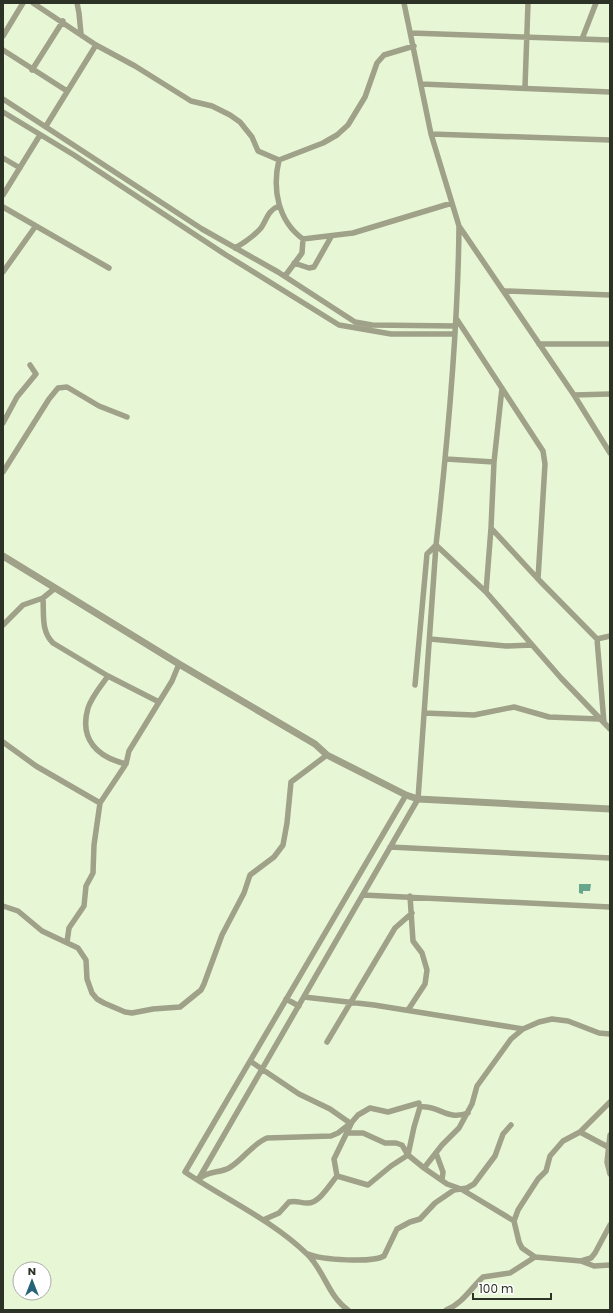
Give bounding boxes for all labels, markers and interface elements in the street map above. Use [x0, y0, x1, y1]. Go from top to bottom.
north arrow [12, 1261, 52, 1301]
text: N [28, 1263, 36, 1279]
scale bar [473, 1275, 551, 1301]
text: 100 m [479, 1280, 513, 1297]

